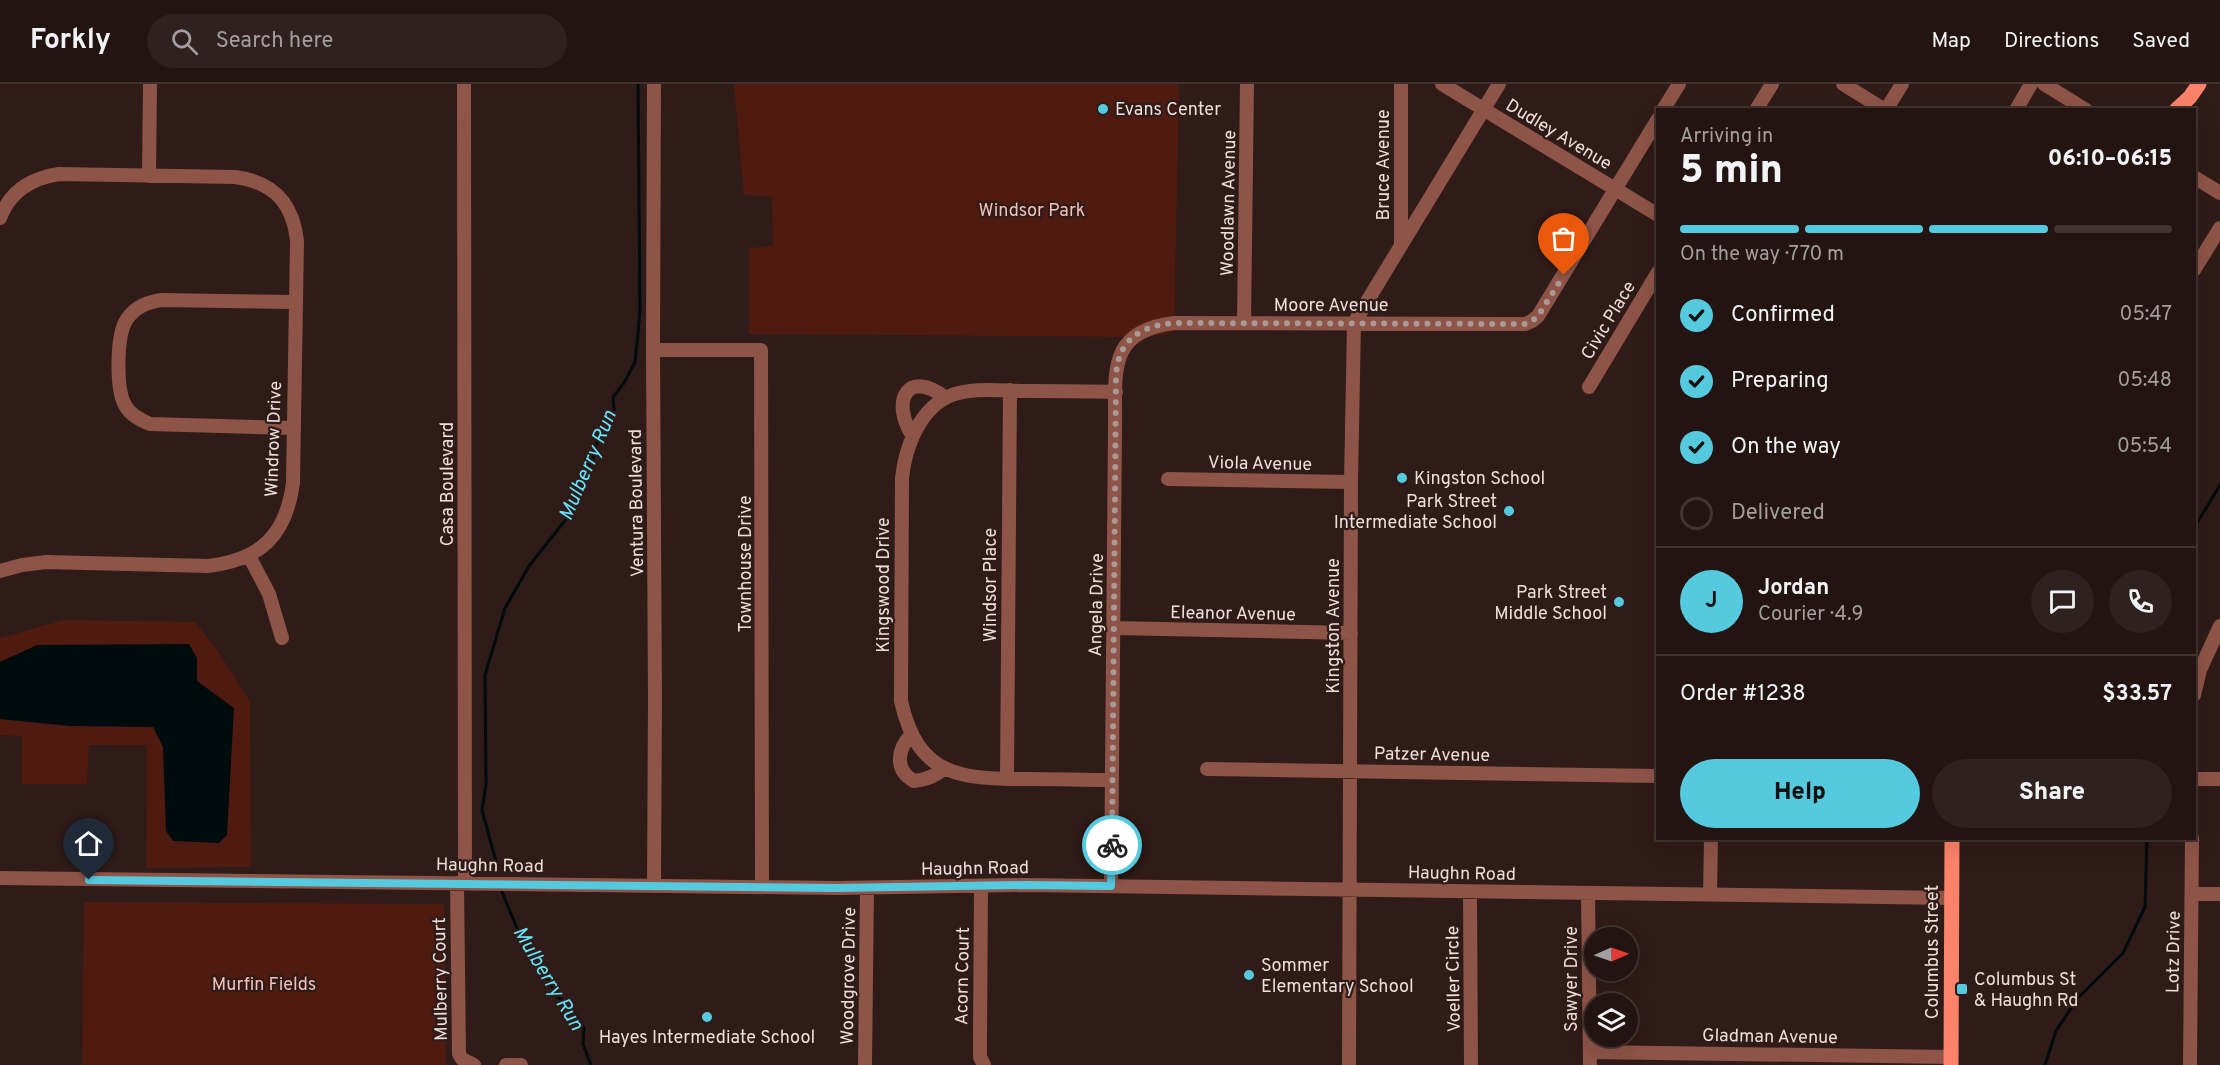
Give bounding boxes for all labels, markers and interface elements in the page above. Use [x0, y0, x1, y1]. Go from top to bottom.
search box [147, 14, 567, 68]
text: Forkly [30, 23, 111, 59]
icon: search [168, 25, 201, 58]
text: Search here [216, 28, 333, 55]
text: Map [1931, 28, 1971, 55]
text: Directions [2004, 28, 2099, 55]
text: Saved [2132, 28, 2190, 55]
street label: Dudley Avenue [1501, 95, 1615, 176]
place label: Evans Center [1115, 99, 1221, 122]
marker: Evans Center [1096, 102, 1110, 116]
street label: Bruce Avenue [1373, 109, 1396, 221]
text: Arriving in [1680, 124, 1773, 150]
street label: Woodlawn Avenue [1217, 130, 1242, 276]
text: 06:10–06:15 [2048, 146, 2172, 173]
text: 5 min [1680, 148, 1783, 197]
park label: Windsor Park [979, 200, 1085, 223]
pin [1538, 213, 1589, 275]
icon: bag [1547, 222, 1580, 255]
text: On the way · 770 m [1680, 242, 1844, 268]
street label: Civic Place [1577, 277, 1642, 364]
street label: Moore Avenue [1274, 295, 1388, 318]
icon: check [1680, 299, 1713, 332]
text: Confirmed [1731, 302, 1835, 329]
text: 05:47 [2120, 302, 2172, 328]
icon: check [1680, 365, 1713, 398]
text: Preparing [1731, 368, 1829, 395]
text: 05:48 [2118, 368, 2172, 394]
street label: Windrow Drive [261, 380, 288, 498]
water label: Mulberry Run [554, 407, 624, 525]
street label: Casa Boulevard [437, 422, 460, 546]
street label: Ventura Boulevard [625, 429, 650, 577]
icon: check [1680, 431, 1713, 464]
text: On the way [1731, 434, 1841, 461]
text: 05:54 [2117, 434, 2172, 460]
street label: Viola Avenue [1208, 452, 1312, 477]
place label: Kingston School [1414, 468, 1545, 491]
marker: Kingston School [1395, 471, 1409, 485]
place label: Park Street Intermediate School [1334, 491, 1497, 535]
street label: Townhouse Drive [735, 495, 758, 633]
text: Delivered [1731, 500, 1825, 527]
marker: Park Street Intermediate School [1502, 504, 1516, 518]
street label: Kingswood Drive [873, 517, 896, 653]
street label: Windsor Place [980, 528, 1003, 642]
street label: Angela Drive [1085, 553, 1110, 657]
street label: Kingston Avenue [1323, 558, 1346, 694]
button: chat [2031, 570, 2094, 633]
button: phone [2109, 570, 2172, 633]
text: Jordan [1758, 575, 1829, 602]
place label: Park Street Middle School [1494, 582, 1607, 626]
text: J [1705, 588, 1718, 615]
marker: Park Street Middle School [1612, 595, 1626, 609]
street label: Eleanor Avenue [1170, 602, 1296, 627]
text: Courier · 4.9 [1758, 602, 1863, 628]
text: Order #1238 [1680, 681, 1806, 708]
text: $33.57 [2102, 681, 2172, 708]
street label: Patzer Avenue [1374, 743, 1490, 768]
button: Help [1680, 759, 1920, 828]
button: Share [1932, 759, 2172, 828]
courier [1082, 815, 1142, 875]
pin [63, 818, 114, 880]
icon: home [72, 827, 105, 860]
icon: bike [1096, 829, 1129, 862]
street label: Haughn Road [436, 854, 544, 879]
street label: Haughn Road [921, 857, 1029, 882]
street label: Haughn Road [1408, 862, 1516, 887]
street label: Columbus Street [1922, 885, 1945, 1019]
street label: Woodgrove Drive [837, 907, 862, 1045]
street label: Lotz Drive [2162, 911, 2187, 993]
street label: Mulberry Court [429, 917, 454, 1041]
water label: Mulberry Run [506, 922, 589, 1036]
street label: Voeller Circle [1442, 925, 1467, 1033]
street label: Sawyer Drive [1561, 926, 1584, 1032]
street label: Acorn Court [951, 927, 976, 1025]
north arrow [1584, 927, 1638, 981]
map controls [1584, 927, 1638, 1047]
place label: Sommer Elementary School [1261, 955, 1414, 999]
marker: Sommer Elementary School [1242, 968, 1256, 982]
place label: Columbus St & Haughn Rd [1974, 969, 2079, 1013]
park label: Murfin Fields [212, 974, 316, 997]
marker: Columbus St & Haughn Rd [1955, 982, 1969, 996]
button: layers [1584, 993, 1638, 1047]
marker: Hayes Intermediate School [700, 1010, 714, 1024]
street label: Gladman Avenue [1702, 1025, 1838, 1050]
place label: Hayes Intermediate School [599, 1027, 815, 1050]

